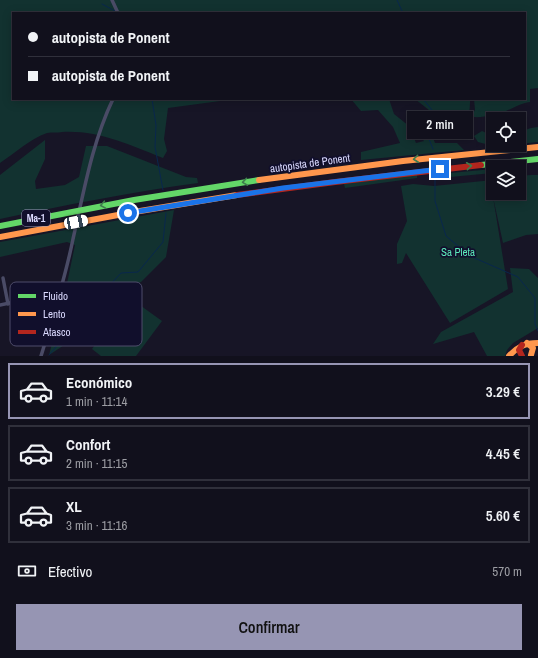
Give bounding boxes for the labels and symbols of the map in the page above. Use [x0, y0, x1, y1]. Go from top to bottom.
callout: 2 min [407, 111, 473, 139]
street label: autopista de Ponent [269, 150, 351, 176]
one-way arrow [413, 155, 419, 164]
route end [431, 160, 449, 178]
one-way arrow [466, 162, 472, 171]
one-way arrow [242, 177, 248, 186]
one-way arrow [100, 200, 106, 209]
route start [119, 204, 137, 222]
road number: Ma-1 [22, 210, 50, 226]
car [63, 214, 89, 230]
park label: Sa Pleta [441, 245, 475, 259]
legend [10, 282, 142, 346]
text: Fluido [43, 289, 68, 303]
text: Lento [43, 307, 66, 321]
text: Atasco [42, 325, 71, 339]

